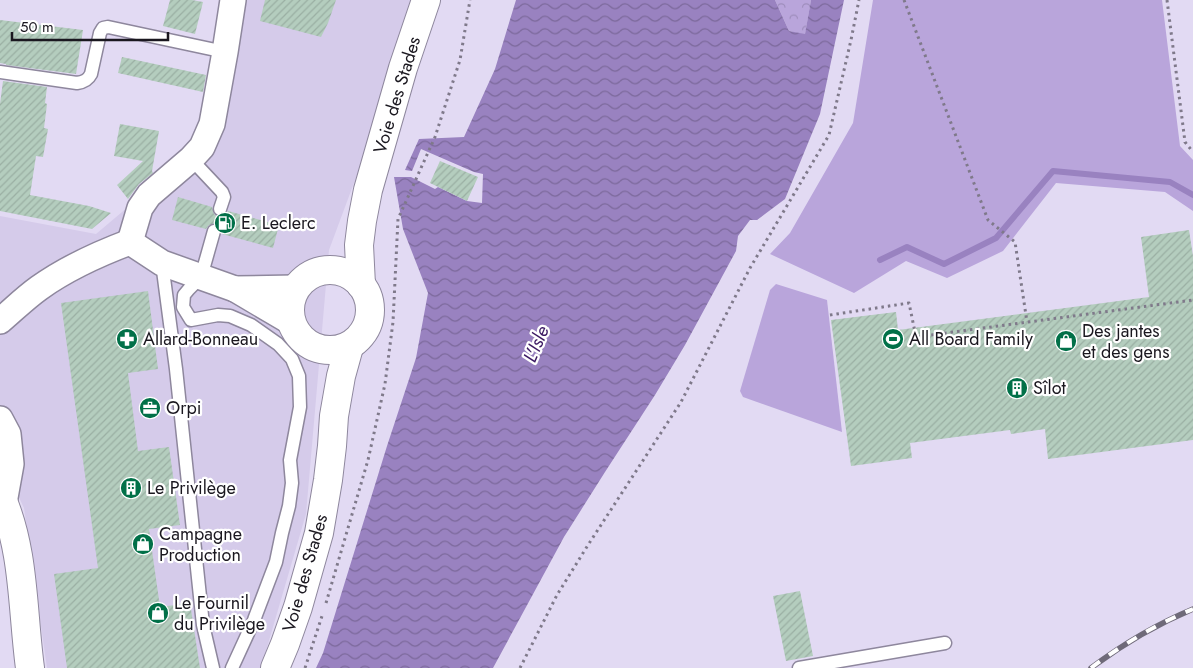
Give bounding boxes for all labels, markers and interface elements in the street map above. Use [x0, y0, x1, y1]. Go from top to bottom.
scale bar [12, 10, 169, 42]
text: 50 m [20, 16, 54, 38]
street label: Voie des Stades [367, 33, 427, 157]
place label: E. Leclerc [241, 210, 316, 236]
fuel station icon: E. Leclerc [213, 211, 237, 235]
place label: Des jantes et des gens [1082, 318, 1169, 365]
water label: L'Isle [516, 321, 556, 367]
place label: Allard-Bonneau [143, 326, 258, 352]
place label: All Board Family [909, 326, 1033, 352]
pharmacy icon: Allard-Bonneau [115, 327, 139, 351]
sports icon: All Board Family [881, 327, 905, 351]
shop icon: Des jantes et des gens [1054, 329, 1078, 353]
place label: Sîlot [1033, 375, 1067, 401]
building icon: Sîlot [1005, 376, 1029, 400]
place label: Orpi [166, 395, 201, 421]
office icon: Orpi [138, 396, 162, 420]
place label: Le Privilège [147, 475, 236, 501]
building icon: Le Privilège [119, 476, 143, 500]
street label: Voie des Stades [276, 511, 334, 635]
place label: Campagne Production [159, 521, 242, 568]
shop icon: Campagne Production [131, 532, 155, 556]
place label: Le Fournil du Privilège [174, 590, 265, 637]
shop icon: Le Fournil du Privilège [146, 601, 170, 625]

